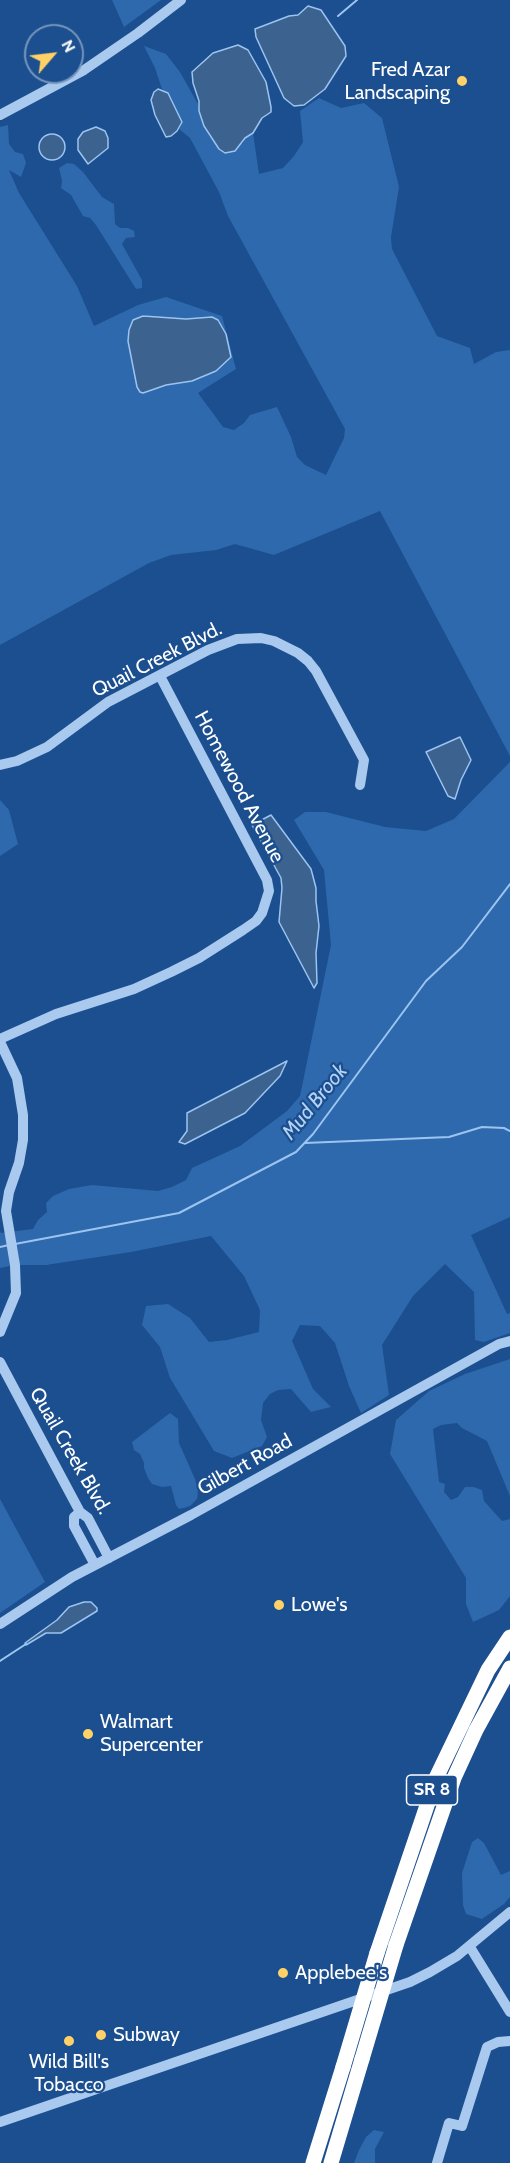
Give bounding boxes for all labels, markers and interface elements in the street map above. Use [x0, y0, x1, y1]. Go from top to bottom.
north arrow [24, 24, 84, 84]
text: N [58, 37, 80, 56]
place label: Fred Azar Landscaping [345, 58, 450, 105]
marker: Fred Azar Landscaping [455, 74, 469, 88]
street label: Quail Creek Blvd. [88, 617, 226, 703]
street label: Homewood Avenue [189, 707, 289, 867]
water label: Mud Brook [277, 1059, 353, 1145]
street label: Quail Creek Blvd. [24, 1383, 116, 1519]
street label: Gilbert Road [193, 1429, 297, 1501]
place label: Lowe's [291, 1593, 348, 1617]
marker: Lowe's [272, 1598, 286, 1612]
place label: Walmart Supercenter [100, 1710, 203, 1757]
marker: Walmart Supercenter [81, 1727, 95, 1741]
road number: SR 8 [406, 1775, 458, 1805]
place label: Applebee's [295, 1961, 387, 1985]
marker: Applebee's [276, 1966, 290, 1980]
place label: Subway [113, 2023, 180, 2047]
marker: Subway [94, 2028, 108, 2042]
marker: Wild Bill's Tobacco [62, 2034, 76, 2048]
place label: Wild Bill's Tobacco [29, 2050, 109, 2097]

